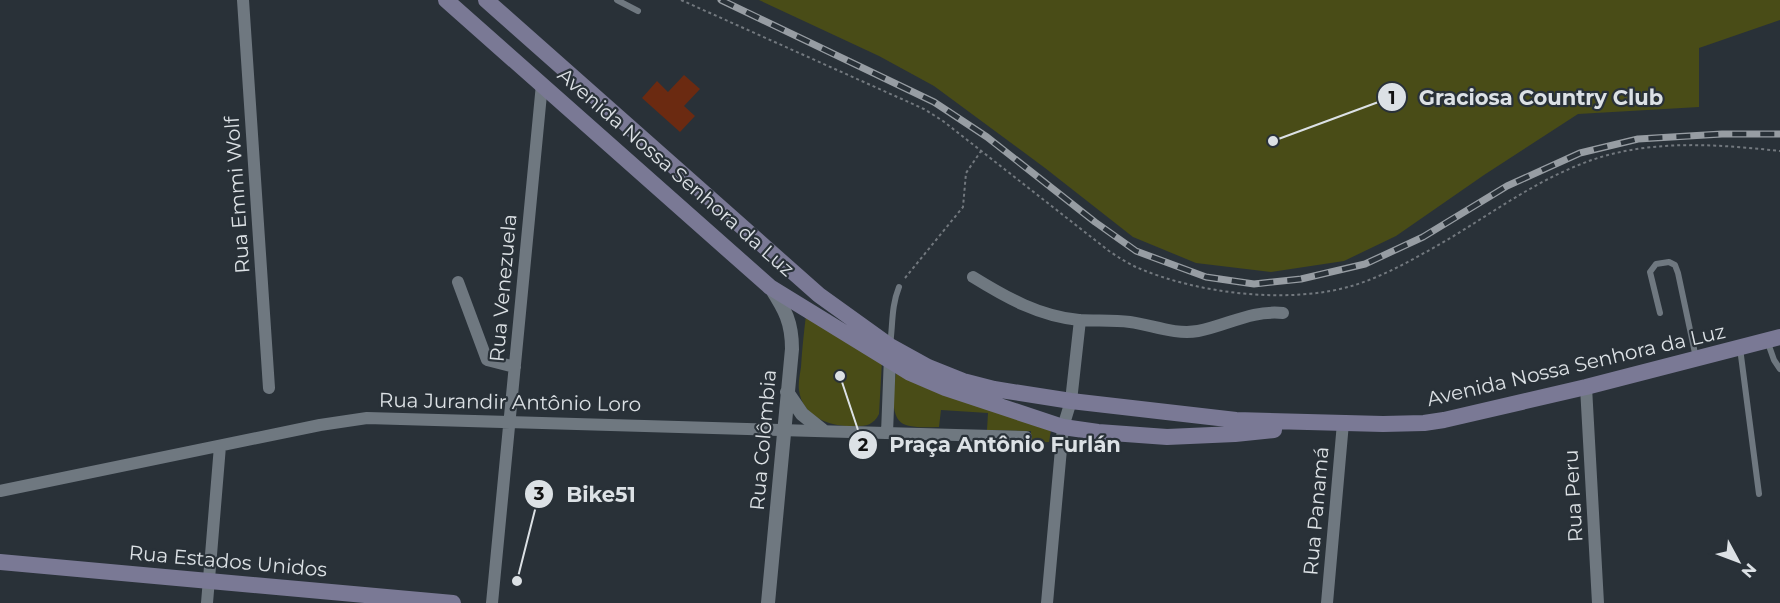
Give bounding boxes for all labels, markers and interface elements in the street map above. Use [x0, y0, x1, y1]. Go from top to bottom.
street label: Avenida Nossa Senhora da Luz [553, 63, 799, 281]
callout: Graciosa Country Club [1377, 78, 1676, 117]
text: Graciosa Country Club [1419, 85, 1663, 110]
text: 1 [1388, 87, 1396, 109]
street label: Rua Emmi Wolf [219, 115, 254, 274]
street label: Rua Venezuela [485, 213, 521, 363]
street label: Avenida Nossa Senhora da Luz [1425, 319, 1727, 411]
street label: Rua Colômbia [745, 369, 781, 511]
street label: Rua Jurandir Antônio Loro [379, 388, 641, 416]
callout: Praça Antônio Furlán [848, 425, 1133, 464]
text: Praça Antônio Furlán [889, 432, 1121, 457]
text: 2 [858, 434, 869, 456]
street label: Rua Panamá [1298, 446, 1334, 576]
street label: Rua Peru [1559, 449, 1587, 543]
callout: Bike51 [524, 475, 648, 514]
text: Bike51 [566, 482, 636, 507]
text: 3 [533, 483, 545, 505]
north arrow [1708, 531, 1768, 591]
street label: Rua Estados Unidos [128, 540, 328, 582]
text: N [1738, 559, 1760, 582]

